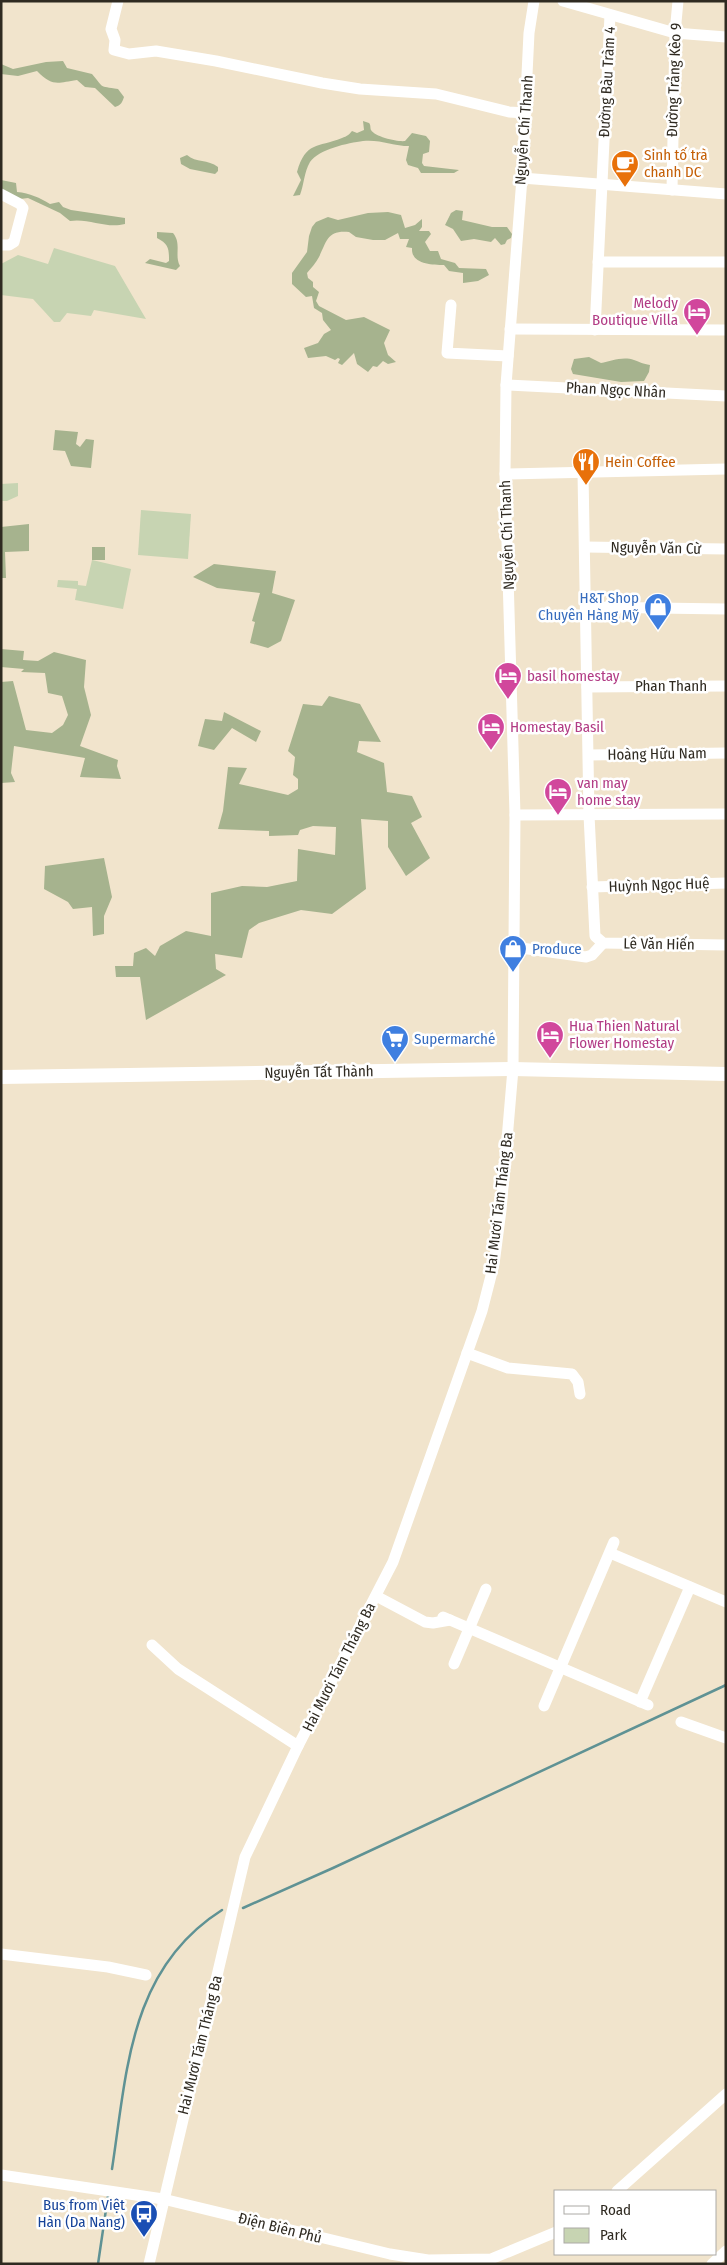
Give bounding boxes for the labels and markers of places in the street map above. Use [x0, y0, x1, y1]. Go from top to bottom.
place label: Sinh tố trà chanh DC [644, 146, 708, 181]
cafe icon: Sinh tố trà chanh DC [610, 149, 640, 188]
place label: Melody Boutique Villa [592, 294, 678, 329]
hotel icon: Melody Boutique Villa [682, 297, 712, 336]
restaurant icon: Hein Coffee [571, 447, 601, 486]
place label: Hein Coffee [605, 453, 676, 471]
place label: H&T Shop Chuyên Hàng Mỹ [538, 589, 639, 624]
shop icon: H&T Shop Chuyên Hàng Mỹ [643, 592, 673, 631]
hotel icon: basil homestay [493, 661, 523, 700]
place label: basil homestay [527, 667, 620, 685]
hotel icon: Homestay Basil [476, 712, 506, 751]
place label: Homestay Basil [510, 718, 604, 736]
place label: van may home stay [577, 774, 641, 809]
hotel icon: van may home stay [543, 777, 573, 816]
shop icon: Produce [498, 934, 528, 973]
place label: Produce [532, 940, 582, 958]
place label: Hua Thien Natural Flower Homestay [569, 1017, 679, 1052]
hotel icon: Hua Thien Natural Flower Homestay [535, 1020, 565, 1059]
supermarket icon: Supermarché [380, 1024, 410, 1063]
place label: Supermarché [414, 1030, 495, 1048]
place label: Bus from Việt Hàn (Da Nang) [37, 2196, 125, 2231]
bus stop icon: Bus from Việt Hàn (Da Nang) [129, 2199, 159, 2238]

